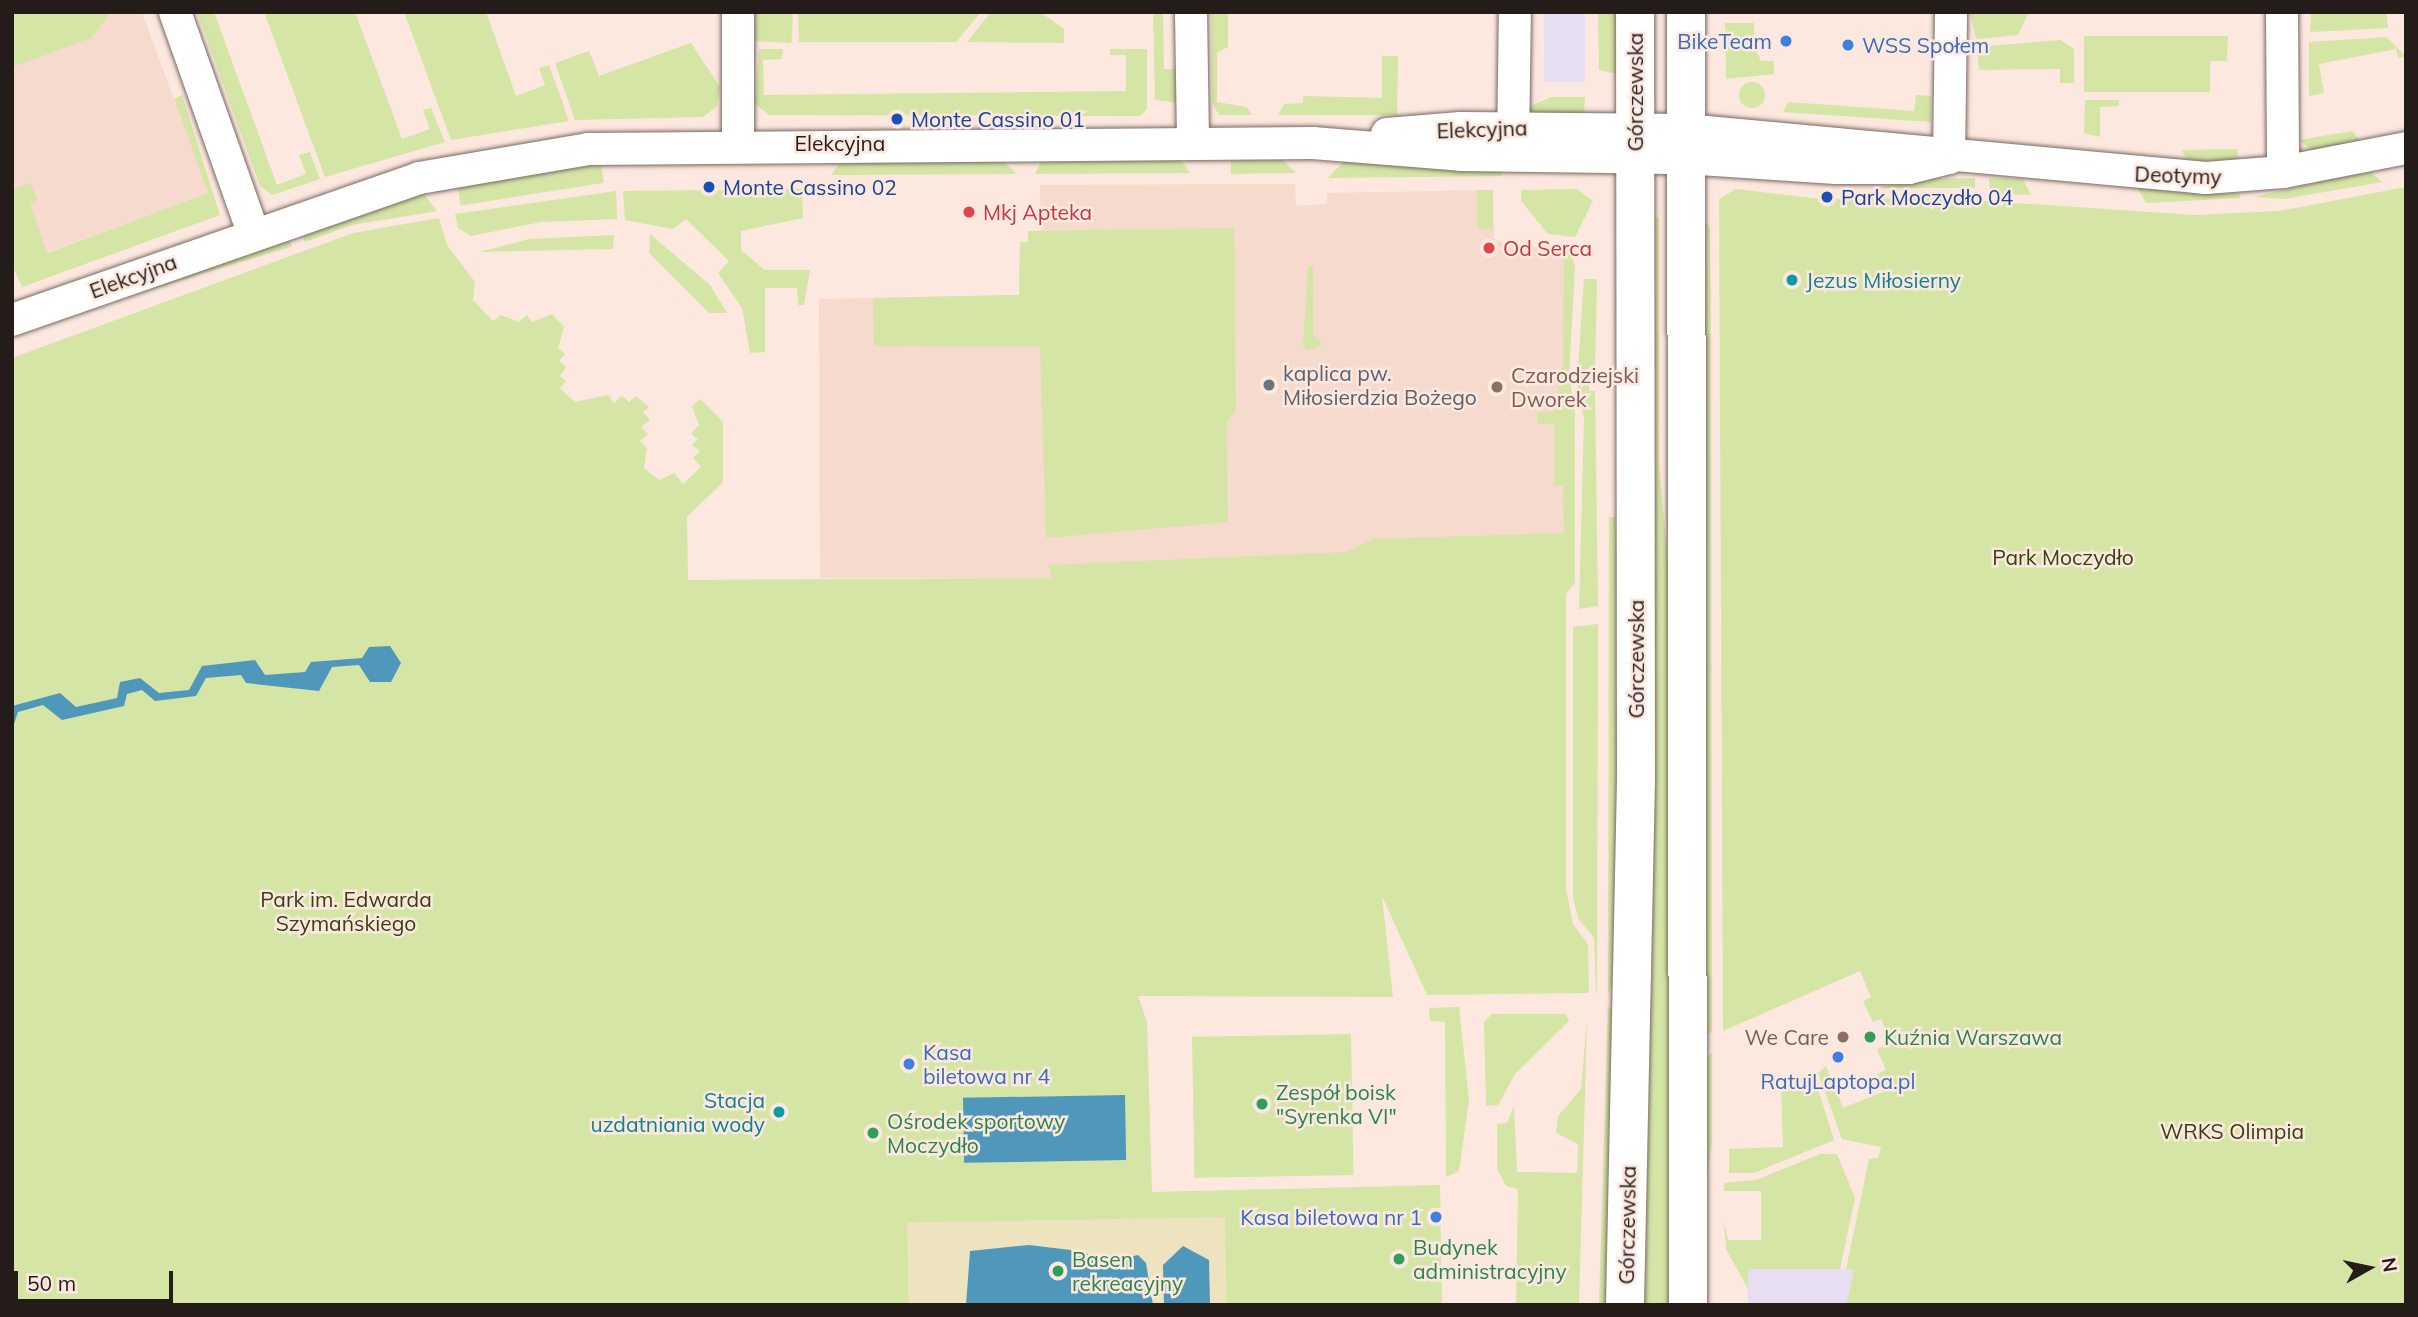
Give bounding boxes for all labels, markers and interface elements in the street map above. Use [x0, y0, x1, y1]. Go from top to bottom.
place label: BikeTeam [1677, 28, 1772, 54]
place label: WSS Społem [1862, 32, 1989, 58]
street label: Górczewska [1622, 33, 1648, 151]
marker: BikeTeam [1778, 33, 1794, 49]
marker: WSS Społem [1840, 37, 1856, 53]
place label: Monte Cassino 01 [911, 106, 1085, 132]
marker: Monte Cassino 01 [889, 111, 905, 127]
street label: Elekcyjna [1436, 115, 1528, 143]
street label: Elekcyjna [795, 130, 885, 156]
street label: Deotymy [2134, 161, 2222, 189]
place label: Monte Cassino 02 [723, 174, 897, 200]
marker: Monte Cassino 02 [701, 179, 717, 195]
place label: Park Moczydło 04 [1841, 184, 2013, 210]
marker: Park Moczydło 04 [1819, 189, 1835, 205]
place label: Mkj Apteka [983, 199, 1092, 225]
marker: Mkj Apteka [961, 204, 977, 220]
place label: Od Serca [1503, 235, 1592, 261]
marker: Od Serca [1481, 240, 1497, 256]
street label: Elekcyjna [86, 249, 180, 303]
place label: Jezus Miłosierny [1806, 267, 1961, 293]
marker: Jezus Miłosierny [1784, 272, 1800, 288]
place label: kaplica pw. Miłosierdzia Bożego [1283, 360, 1477, 410]
place label: Czarodziejski Dworek [1511, 362, 1639, 412]
marker: kaplica pw. Miłosierdzia Bożego [1261, 377, 1277, 393]
marker: Czarodziejski Dworek [1489, 379, 1505, 395]
park label: Park Moczydło [1992, 544, 2134, 570]
street label: Górczewska [1623, 600, 1649, 718]
park label: Park im. Edwarda Szymańskiego [260, 886, 432, 936]
place label: We Care [1744, 1024, 1829, 1050]
place label: Kuźnia Warszawa [1884, 1024, 2062, 1050]
marker: We Care [1835, 1029, 1851, 1045]
marker: Kuźnia Warszawa [1862, 1029, 1878, 1045]
place label: Kasa biletowa nr 4 [923, 1039, 1050, 1089]
marker: RatujLaptopa.pl [1830, 1049, 1846, 1065]
marker: Kasa biletowa nr 4 [901, 1056, 917, 1072]
place label: RatujLaptopa.pl [1761, 1068, 1915, 1094]
place label: Zespół boisk "Syrenka VI" [1276, 1079, 1397, 1129]
place label: Stacja uzdatniania wody [591, 1087, 765, 1137]
marker: Zespół boisk "Syrenka VI" [1254, 1096, 1270, 1112]
marker: Stacja uzdatniania wody [771, 1104, 787, 1120]
place label: Ośrodek sportowy Moczydło [887, 1108, 1065, 1158]
park label: WRKS Olimpia [2160, 1118, 2304, 1144]
marker: Ośrodek sportowy Moczydło [865, 1125, 881, 1141]
street label: Górczewska [1613, 1165, 1641, 1285]
place label: Kasa biletowa nr 1 [1240, 1204, 1422, 1230]
marker: Kasa biletowa nr 1 [1428, 1209, 1444, 1225]
north arrow [2334, 1233, 2404, 1303]
place label: Budynek administracyjny [1413, 1234, 1567, 1284]
place label: Basen rekreacyjny [1072, 1246, 1183, 1296]
marker: Budynek administracyjny [1391, 1251, 1407, 1267]
text: N [2377, 1256, 2403, 1274]
scale bar [18, 1258, 177, 1302]
marker: Basen rekreacyjny [1050, 1263, 1066, 1279]
text: 50 m [27, 1270, 76, 1296]

